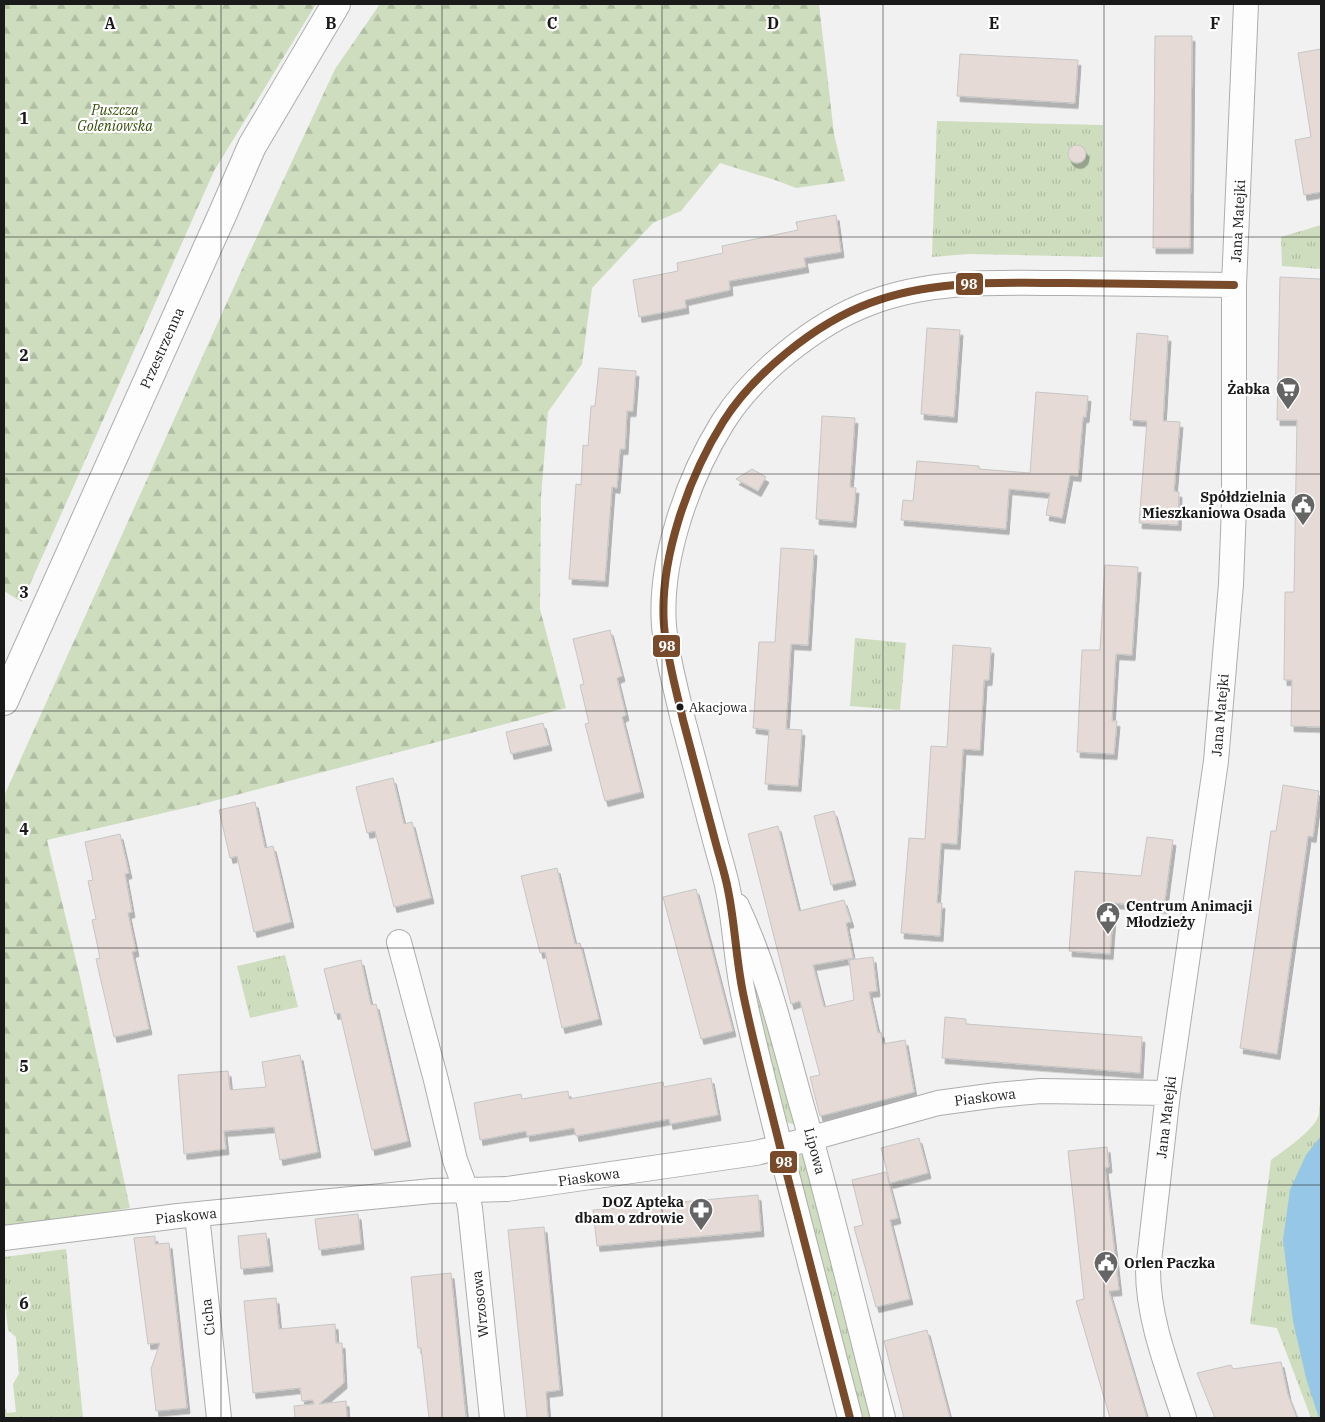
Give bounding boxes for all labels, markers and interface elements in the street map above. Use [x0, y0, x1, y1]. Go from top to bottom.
text: A [104, 13, 116, 33]
text: B [325, 13, 337, 33]
text: C [547, 13, 557, 33]
text: D [767, 13, 779, 33]
text: E [989, 13, 999, 33]
text: F [1210, 13, 1220, 33]
park label: Puszcza Goleniowska [77, 101, 153, 135]
text: 1 [19, 108, 29, 128]
street label: Jana Matejki [1227, 179, 1249, 263]
line badge: 98 [955, 272, 984, 296]
text: 98 [961, 275, 977, 293]
street label: Przestrzenna [136, 304, 188, 391]
text: 2 [19, 345, 29, 365]
supermarket icon: Żabka [1275, 376, 1301, 410]
place label: Żabka [1227, 380, 1270, 398]
place label: Spółdzielnia Mieszkaniowa Osada [1142, 488, 1286, 522]
public building icon: Spółdzielnia Mieszkaniowa Osada [1290, 492, 1316, 526]
text: 3 [19, 582, 29, 602]
line badge: 98 [652, 634, 681, 658]
text: 98 [659, 637, 675, 655]
street label: Jana Matejki [1207, 673, 1233, 757]
place label: Akacjowa [689, 699, 747, 716]
marker: Akacjowa [675, 702, 685, 712]
text: 4 [19, 819, 29, 839]
place label: Centrum Animacji Młodzieży [1126, 897, 1253, 931]
public building icon: Centrum Animacji Młodzieży [1095, 901, 1121, 935]
text: 5 [19, 1056, 29, 1076]
street label: Jana Matejki [1152, 1075, 1180, 1159]
street label: Piaskowa [953, 1084, 1017, 1110]
street label: Lipowa [800, 1126, 830, 1177]
line badge: 98 [769, 1150, 798, 1174]
text: 98 [776, 1153, 792, 1171]
street label: Piaskowa [557, 1164, 621, 1190]
place label: DOZ Apteka dbam o zdrowie [575, 1193, 684, 1227]
pharmacy icon: DOZ Apteka dbam o zdrowie [688, 1197, 714, 1231]
street label: Piaskowa [154, 1204, 218, 1228]
public building icon: Orlen Paczka [1093, 1250, 1119, 1284]
place label: Orlen Paczka [1124, 1254, 1215, 1272]
street label: Wrzosowa [467, 1269, 492, 1338]
text: 6 [19, 1293, 29, 1313]
street label: Cicha [197, 1297, 219, 1336]

